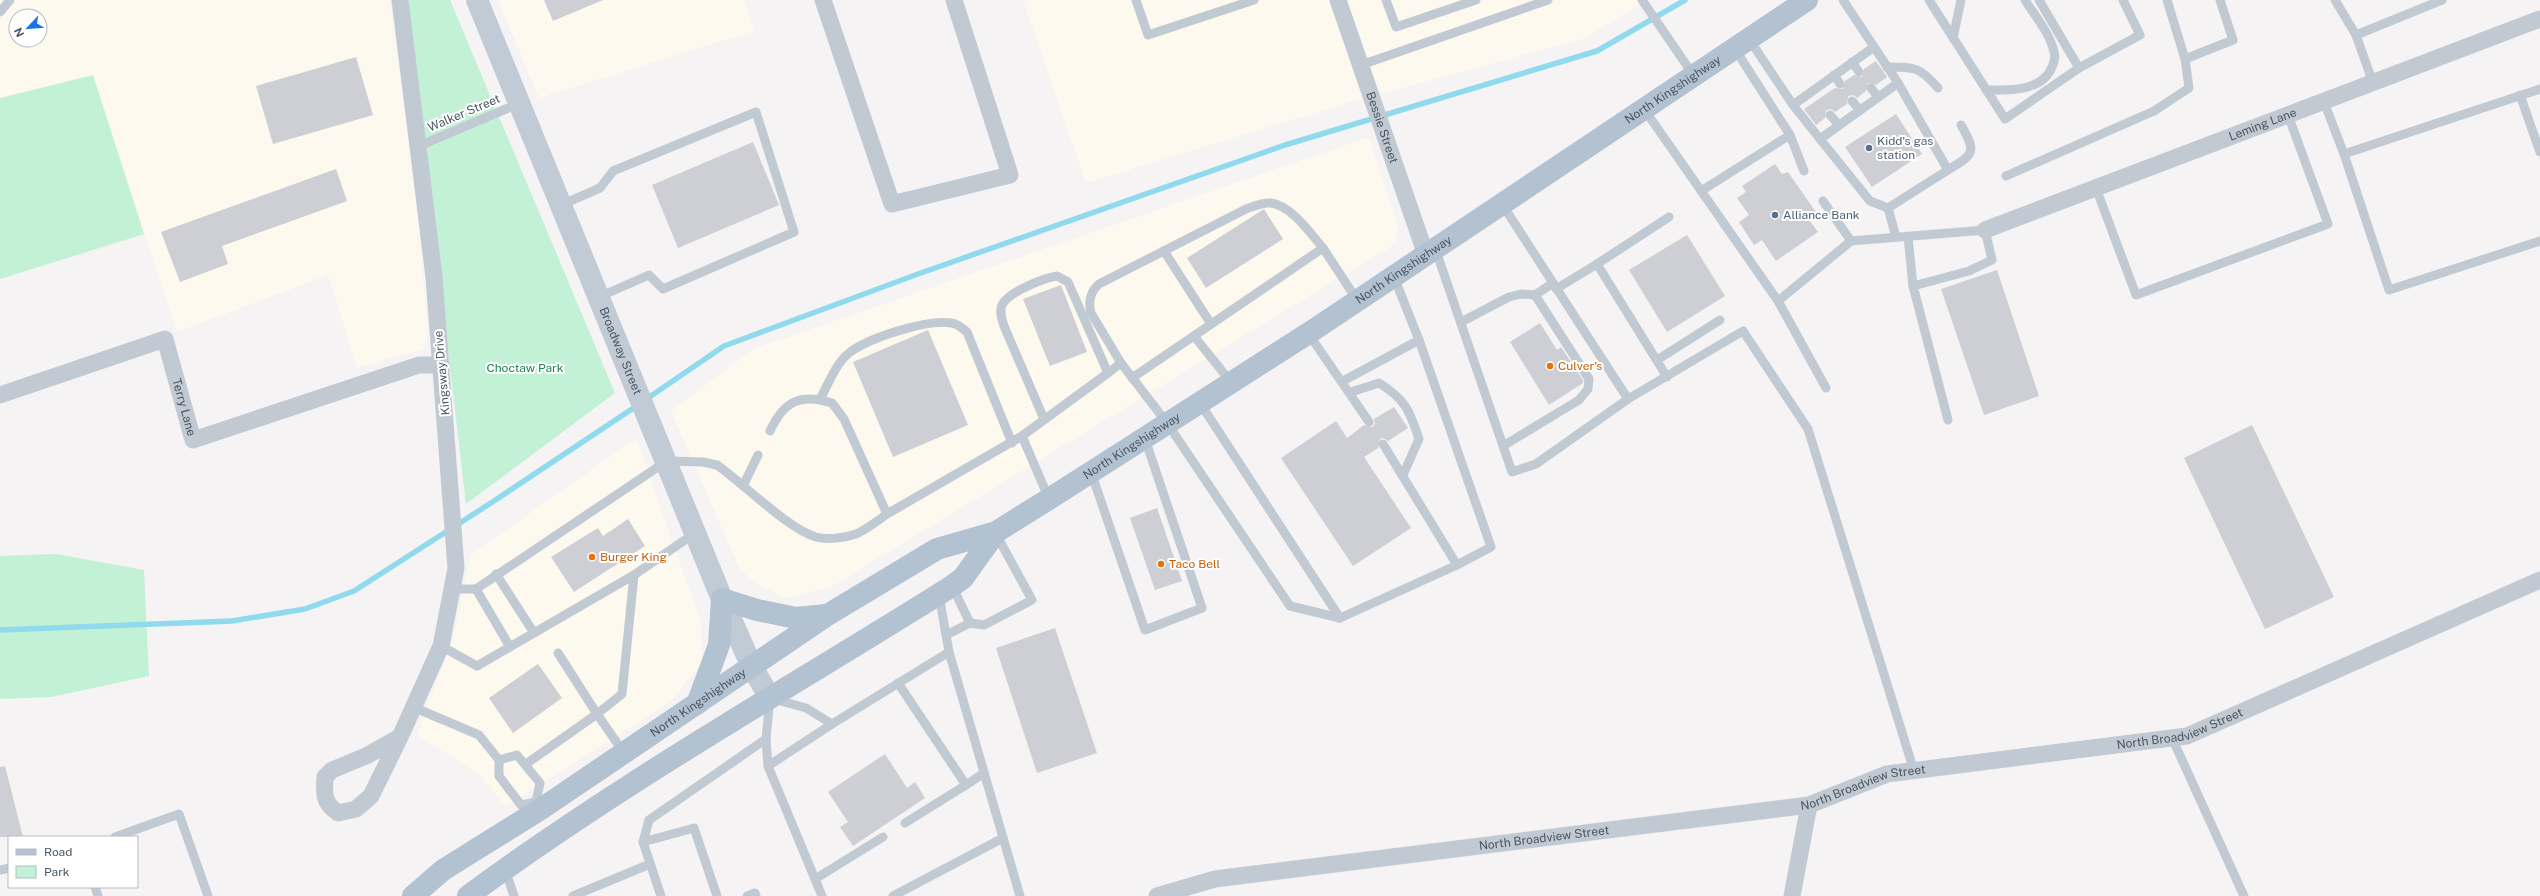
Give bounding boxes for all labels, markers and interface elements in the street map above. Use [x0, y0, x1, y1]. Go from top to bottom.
north arrow [8, 8, 48, 48]
text: N [12, 26, 26, 39]
street label: North Kingshighway [1622, 52, 1724, 127]
street label: Bessie Street [1363, 90, 1401, 166]
street label: Walker Street [426, 91, 503, 134]
street label: Leming Lane [2227, 105, 2299, 144]
place label: Kidd's gas station [1877, 134, 1933, 162]
marker: Kidd's gas station [1864, 143, 1874, 153]
place label: Alliance Bank [1783, 208, 1860, 222]
marker: Alliance Bank [1770, 210, 1780, 220]
street label: North Kingshighway [1353, 232, 1455, 307]
street label: Broadway Street [596, 305, 645, 397]
street label: Kingsway Drive [431, 330, 453, 416]
place label: Culver's [1558, 359, 1602, 373]
park label: Choctaw Park [486, 361, 564, 375]
marker: Culver's [1545, 361, 1555, 371]
street label: Terry Lane [169, 377, 199, 438]
street label: North Kingshighway [1081, 410, 1183, 482]
place label: Burger King [600, 550, 667, 564]
marker: Burger King [587, 552, 597, 562]
place label: Taco Bell [1169, 557, 1220, 571]
marker: Taco Bell [1156, 559, 1166, 569]
street label: North Kingshighway [648, 665, 749, 740]
street label: North Broadview Street [2116, 705, 2245, 752]
street label: North Broadview Street [1800, 762, 1926, 813]
street label: North Broadview Street [1478, 823, 1610, 853]
legend [8, 836, 138, 888]
text: Road [44, 845, 72, 859]
text: Park [44, 865, 70, 879]

